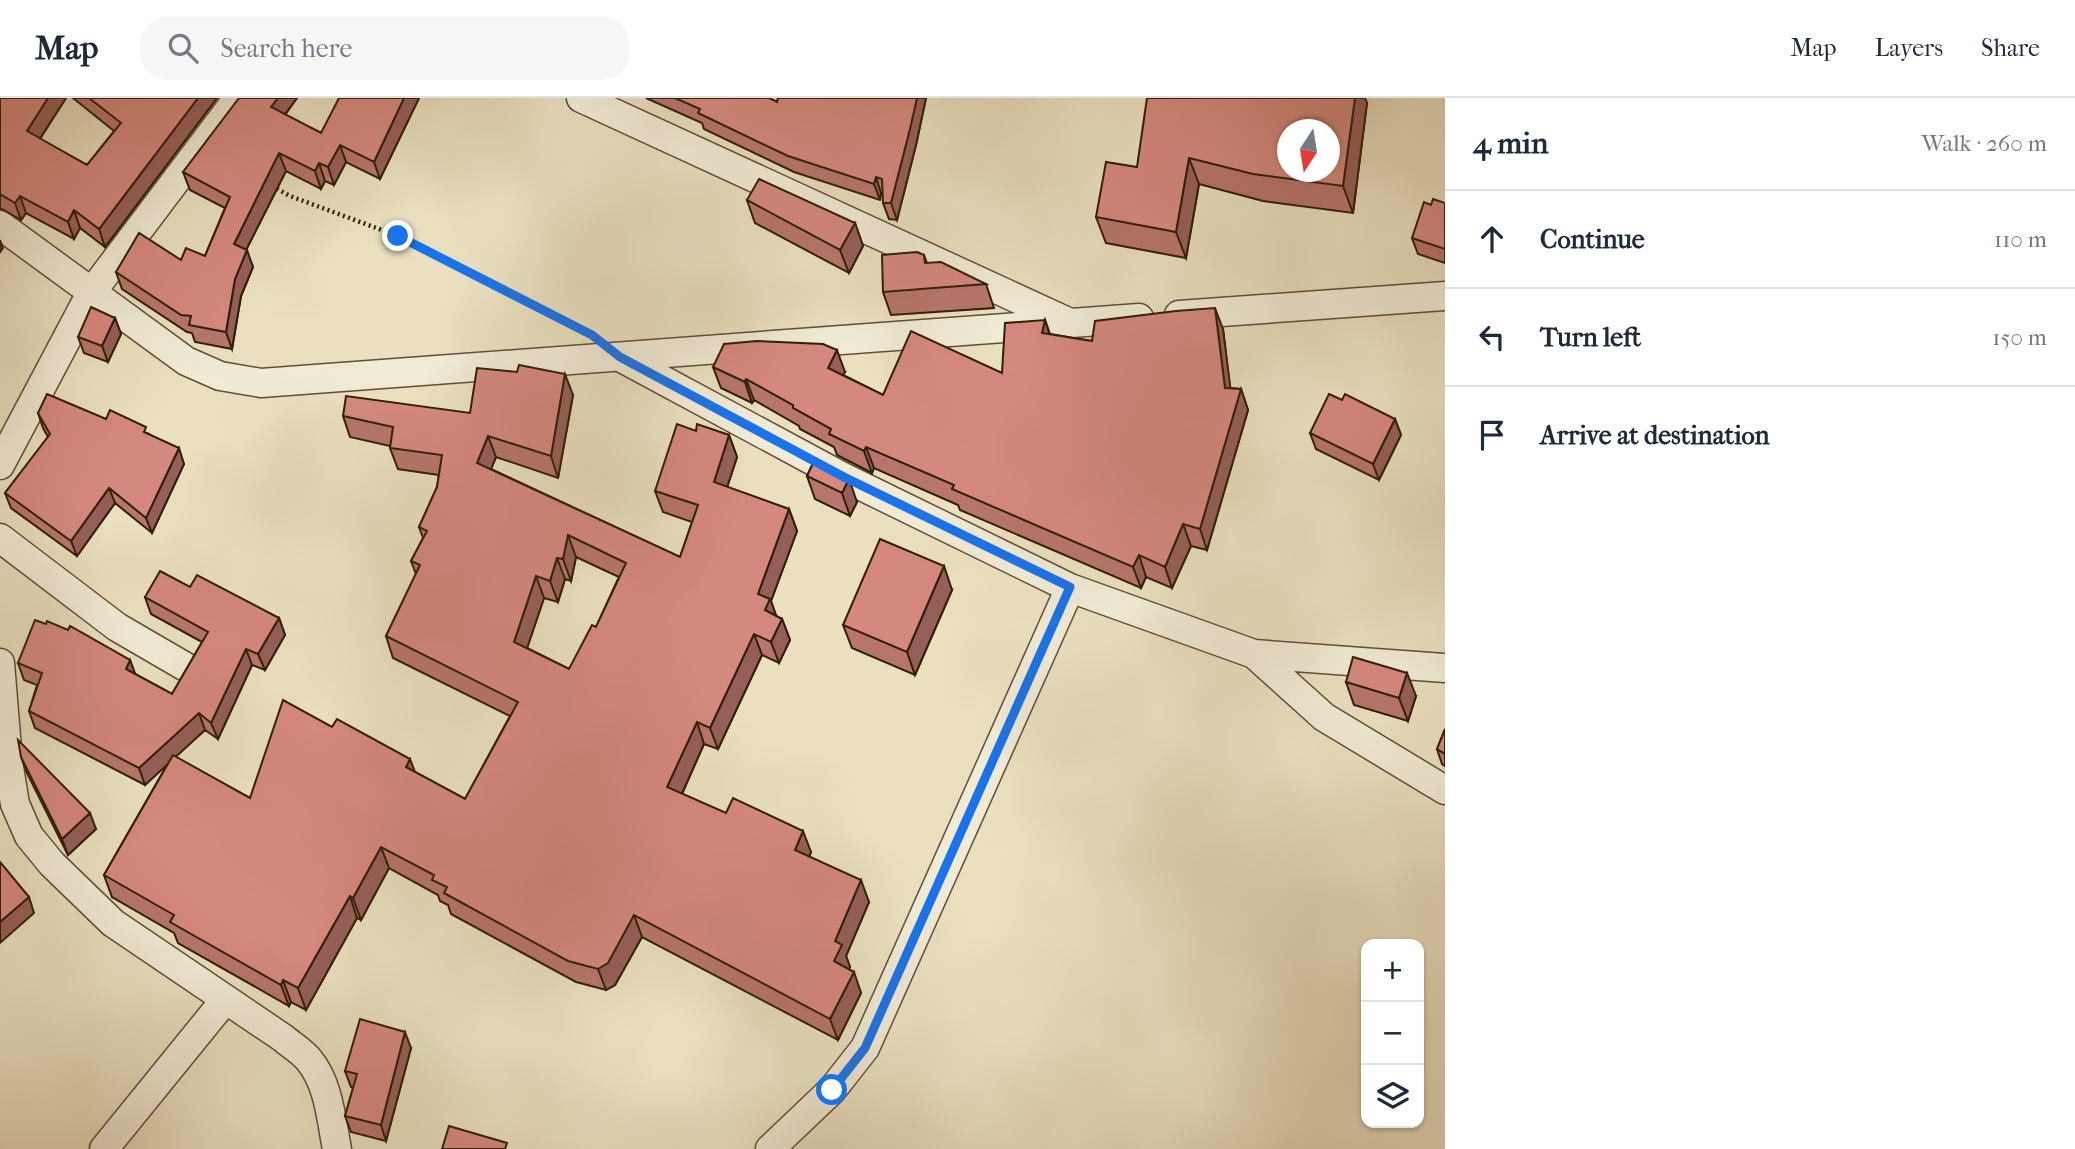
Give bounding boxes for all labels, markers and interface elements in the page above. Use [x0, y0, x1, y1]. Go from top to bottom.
search box [140, 17, 630, 80]
text: Map [35, 29, 98, 68]
icon: search [164, 29, 202, 67]
text: Search here [220, 33, 352, 64]
text: Map [1791, 34, 1837, 62]
text: Layers [1875, 34, 1943, 62]
text: Share [1981, 34, 2040, 62]
north arrow [1277, 119, 1340, 182]
text: 4 min [1473, 126, 1548, 161]
text: Walk · 260 m [1922, 130, 2047, 157]
route end [382, 220, 413, 251]
icon: ahead [1473, 220, 1511, 258]
text: Continue [1540, 224, 1645, 255]
text: 110 m [1994, 226, 2047, 253]
icon: left [1473, 318, 1511, 356]
text: Turn left [1540, 322, 1641, 353]
text: 150 m [1992, 324, 2047, 351]
icon: arrive [1473, 416, 1511, 454]
text: Arrive at destination [1540, 420, 1770, 451]
map controls [1361, 939, 1424, 1128]
button: + [1361, 939, 1424, 1002]
button: − [1361, 1002, 1424, 1065]
button: layers [1361, 1065, 1424, 1128]
route start [816, 1074, 847, 1105]

